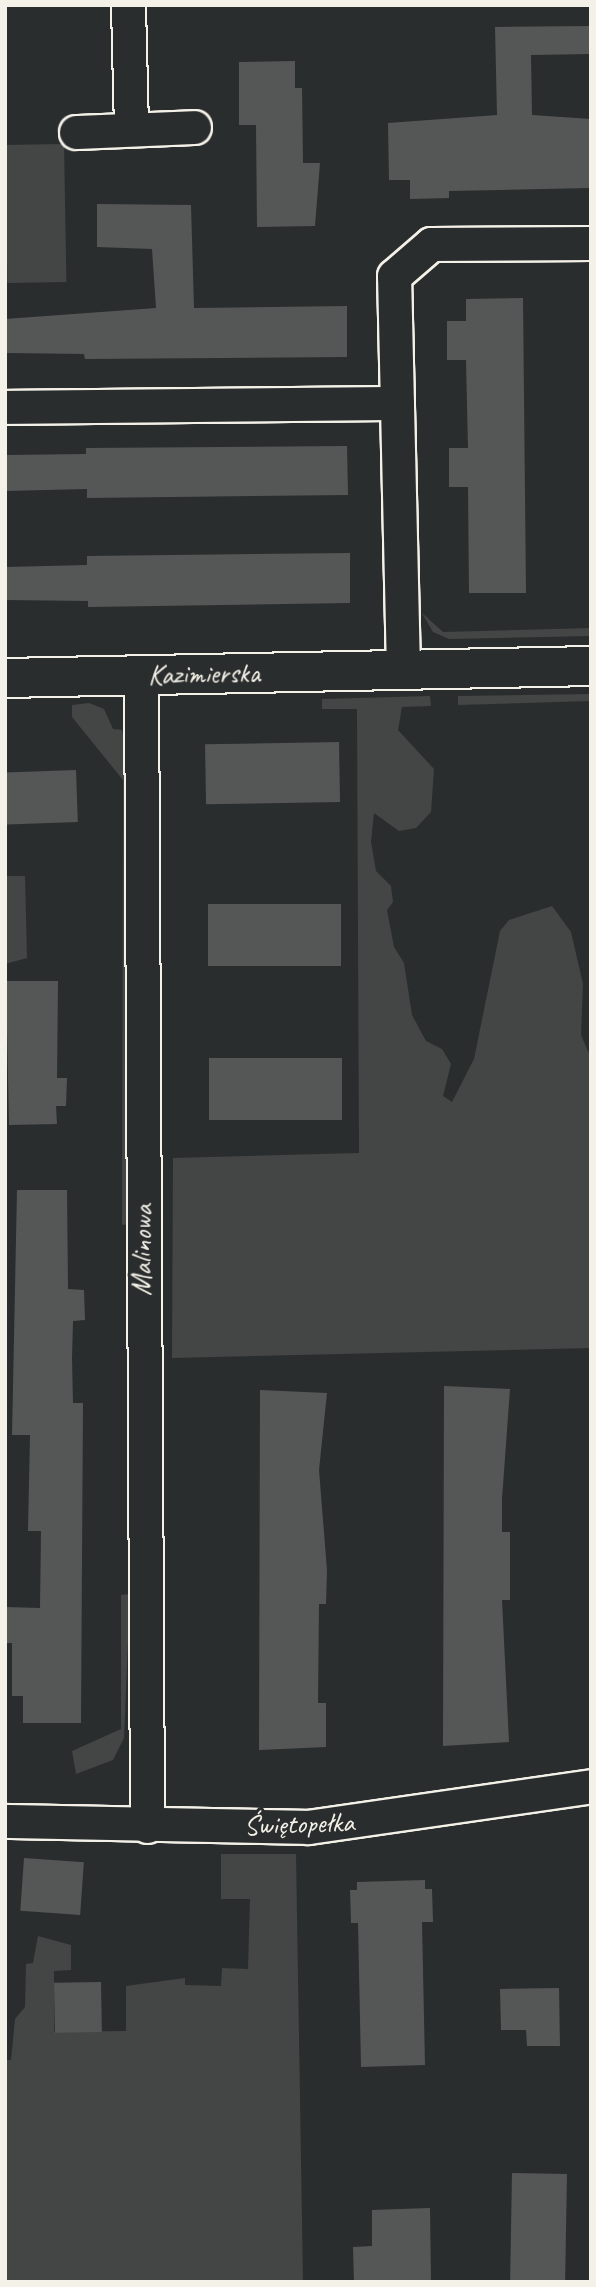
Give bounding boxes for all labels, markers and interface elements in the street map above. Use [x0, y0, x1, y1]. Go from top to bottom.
street label: Kazimierska [148, 656, 260, 692]
street label: Malinowa [124, 1204, 160, 1296]
street label: Świętopełka [243, 1805, 355, 1843]

